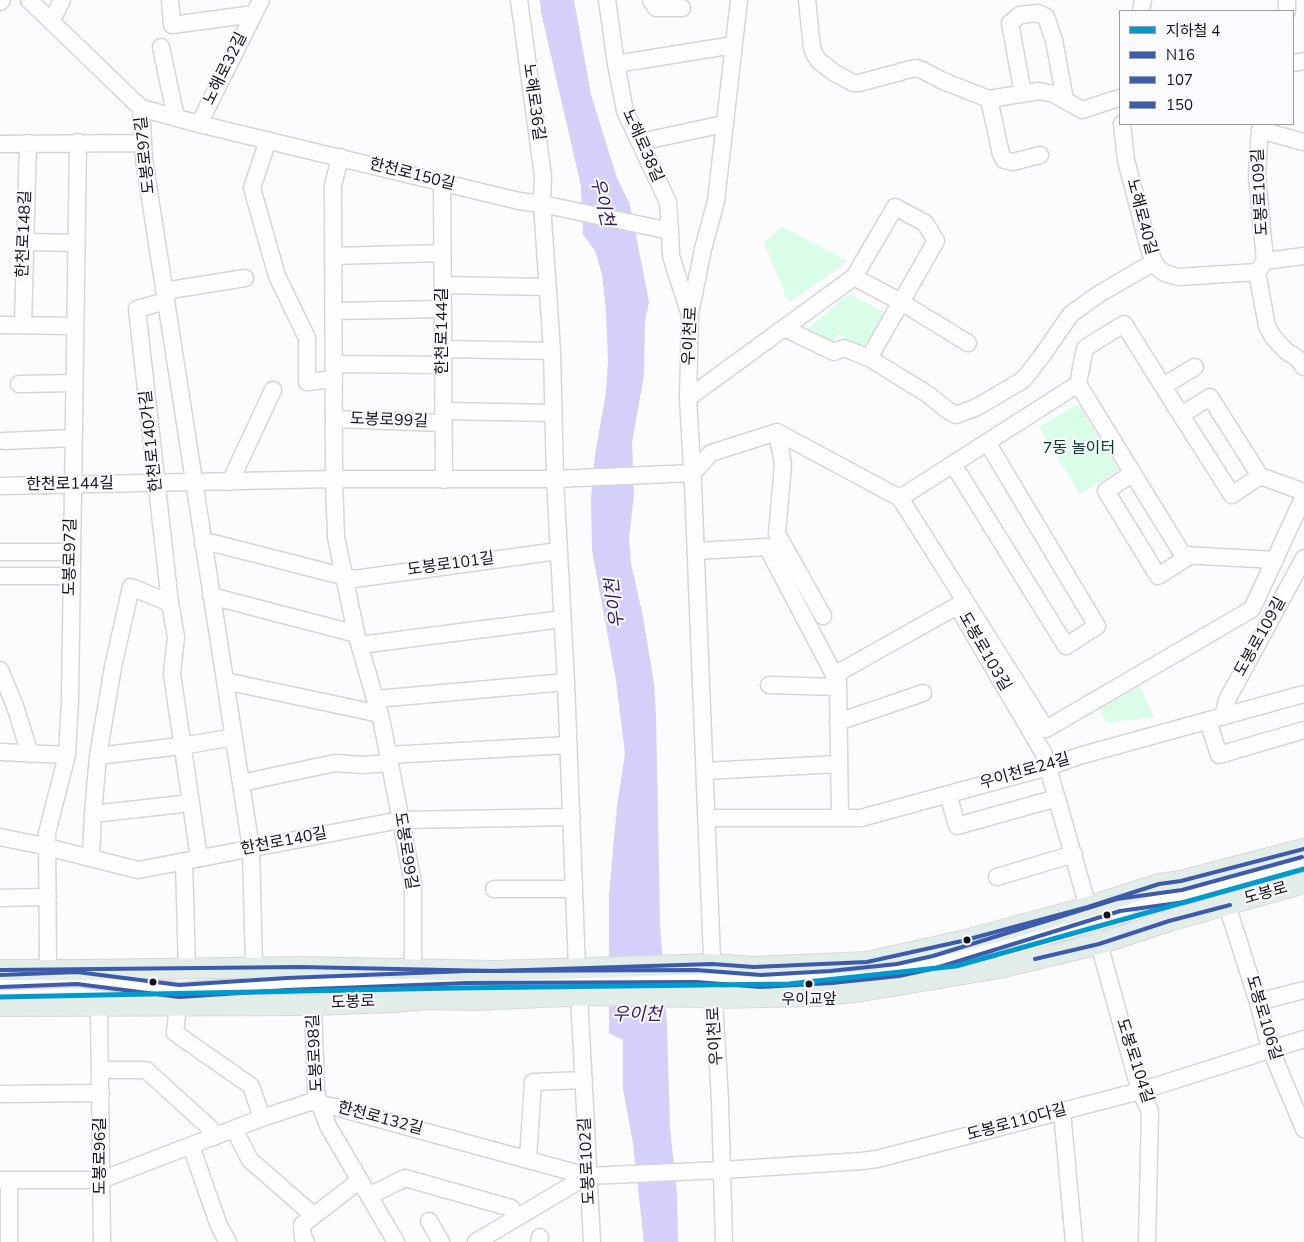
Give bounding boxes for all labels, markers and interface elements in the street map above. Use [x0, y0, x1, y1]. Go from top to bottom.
legend [1119, 10, 1294, 125]
text: 지하철 4 [1166, 21, 1220, 41]
street label: 노해로32길 [200, 30, 252, 108]
text: N16 [1166, 45, 1195, 65]
street label: 노해로36길 [518, 62, 548, 142]
text: 107 [1166, 70, 1193, 90]
text: 150 [1166, 95, 1193, 115]
street label: 노해로38길 [617, 106, 667, 186]
street label: 도봉로97길 [132, 115, 160, 195]
street label: 도봉로109길 [1249, 148, 1273, 236]
street label: 한천로150길 [367, 155, 457, 195]
water label: 우이천 [585, 175, 617, 229]
street label: 노해로40길 [1122, 177, 1160, 257]
street label: 한천로148길 [14, 190, 36, 278]
street label: 한천로144길 [433, 287, 453, 375]
street label: 우이천로 [680, 306, 702, 366]
street label: 한천로140가길 [137, 389, 167, 493]
street label: 도봉로99길 [350, 410, 428, 432]
park label: 7동 놀이터 [1043, 439, 1115, 459]
street label: 한천로144길 [26, 475, 114, 495]
street label: 도봉로97길 [61, 518, 81, 596]
street label: 도봉로101길 [406, 549, 496, 581]
water label: 우이천 [602, 577, 630, 629]
street label: 도봉로109길 [1231, 594, 1291, 680]
street label: 도봉로103길 [954, 609, 1014, 695]
street label: 우이천로24길 [978, 750, 1072, 794]
street label: 도봉로99길 [389, 811, 421, 891]
street label: 한천로140길 [239, 824, 329, 860]
street label: 도봉로 [1242, 879, 1290, 909]
unlabelled marker [1102, 910, 1112, 920]
unlabelled marker [962, 935, 972, 945]
street label: 도봉로106길 [1241, 973, 1285, 1063]
unlabelled marker [148, 977, 158, 987]
marker: 우이교앞 [804, 979, 814, 989]
place label: 우이교앞 [781, 991, 837, 1009]
street label: 도봉로 [331, 993, 375, 1013]
water label: 우이천 [612, 1005, 662, 1027]
street label: 우이천로 [705, 1006, 727, 1066]
street label: 도봉로98길 [304, 1014, 328, 1092]
street label: 도봉로104길 [1111, 1016, 1157, 1106]
street label: 한천로132길 [335, 1098, 425, 1140]
street label: 도봉로110다길 [965, 1100, 1069, 1146]
street label: 도봉로96길 [91, 1117, 111, 1195]
street label: 도봉로102길 [576, 1117, 600, 1205]

